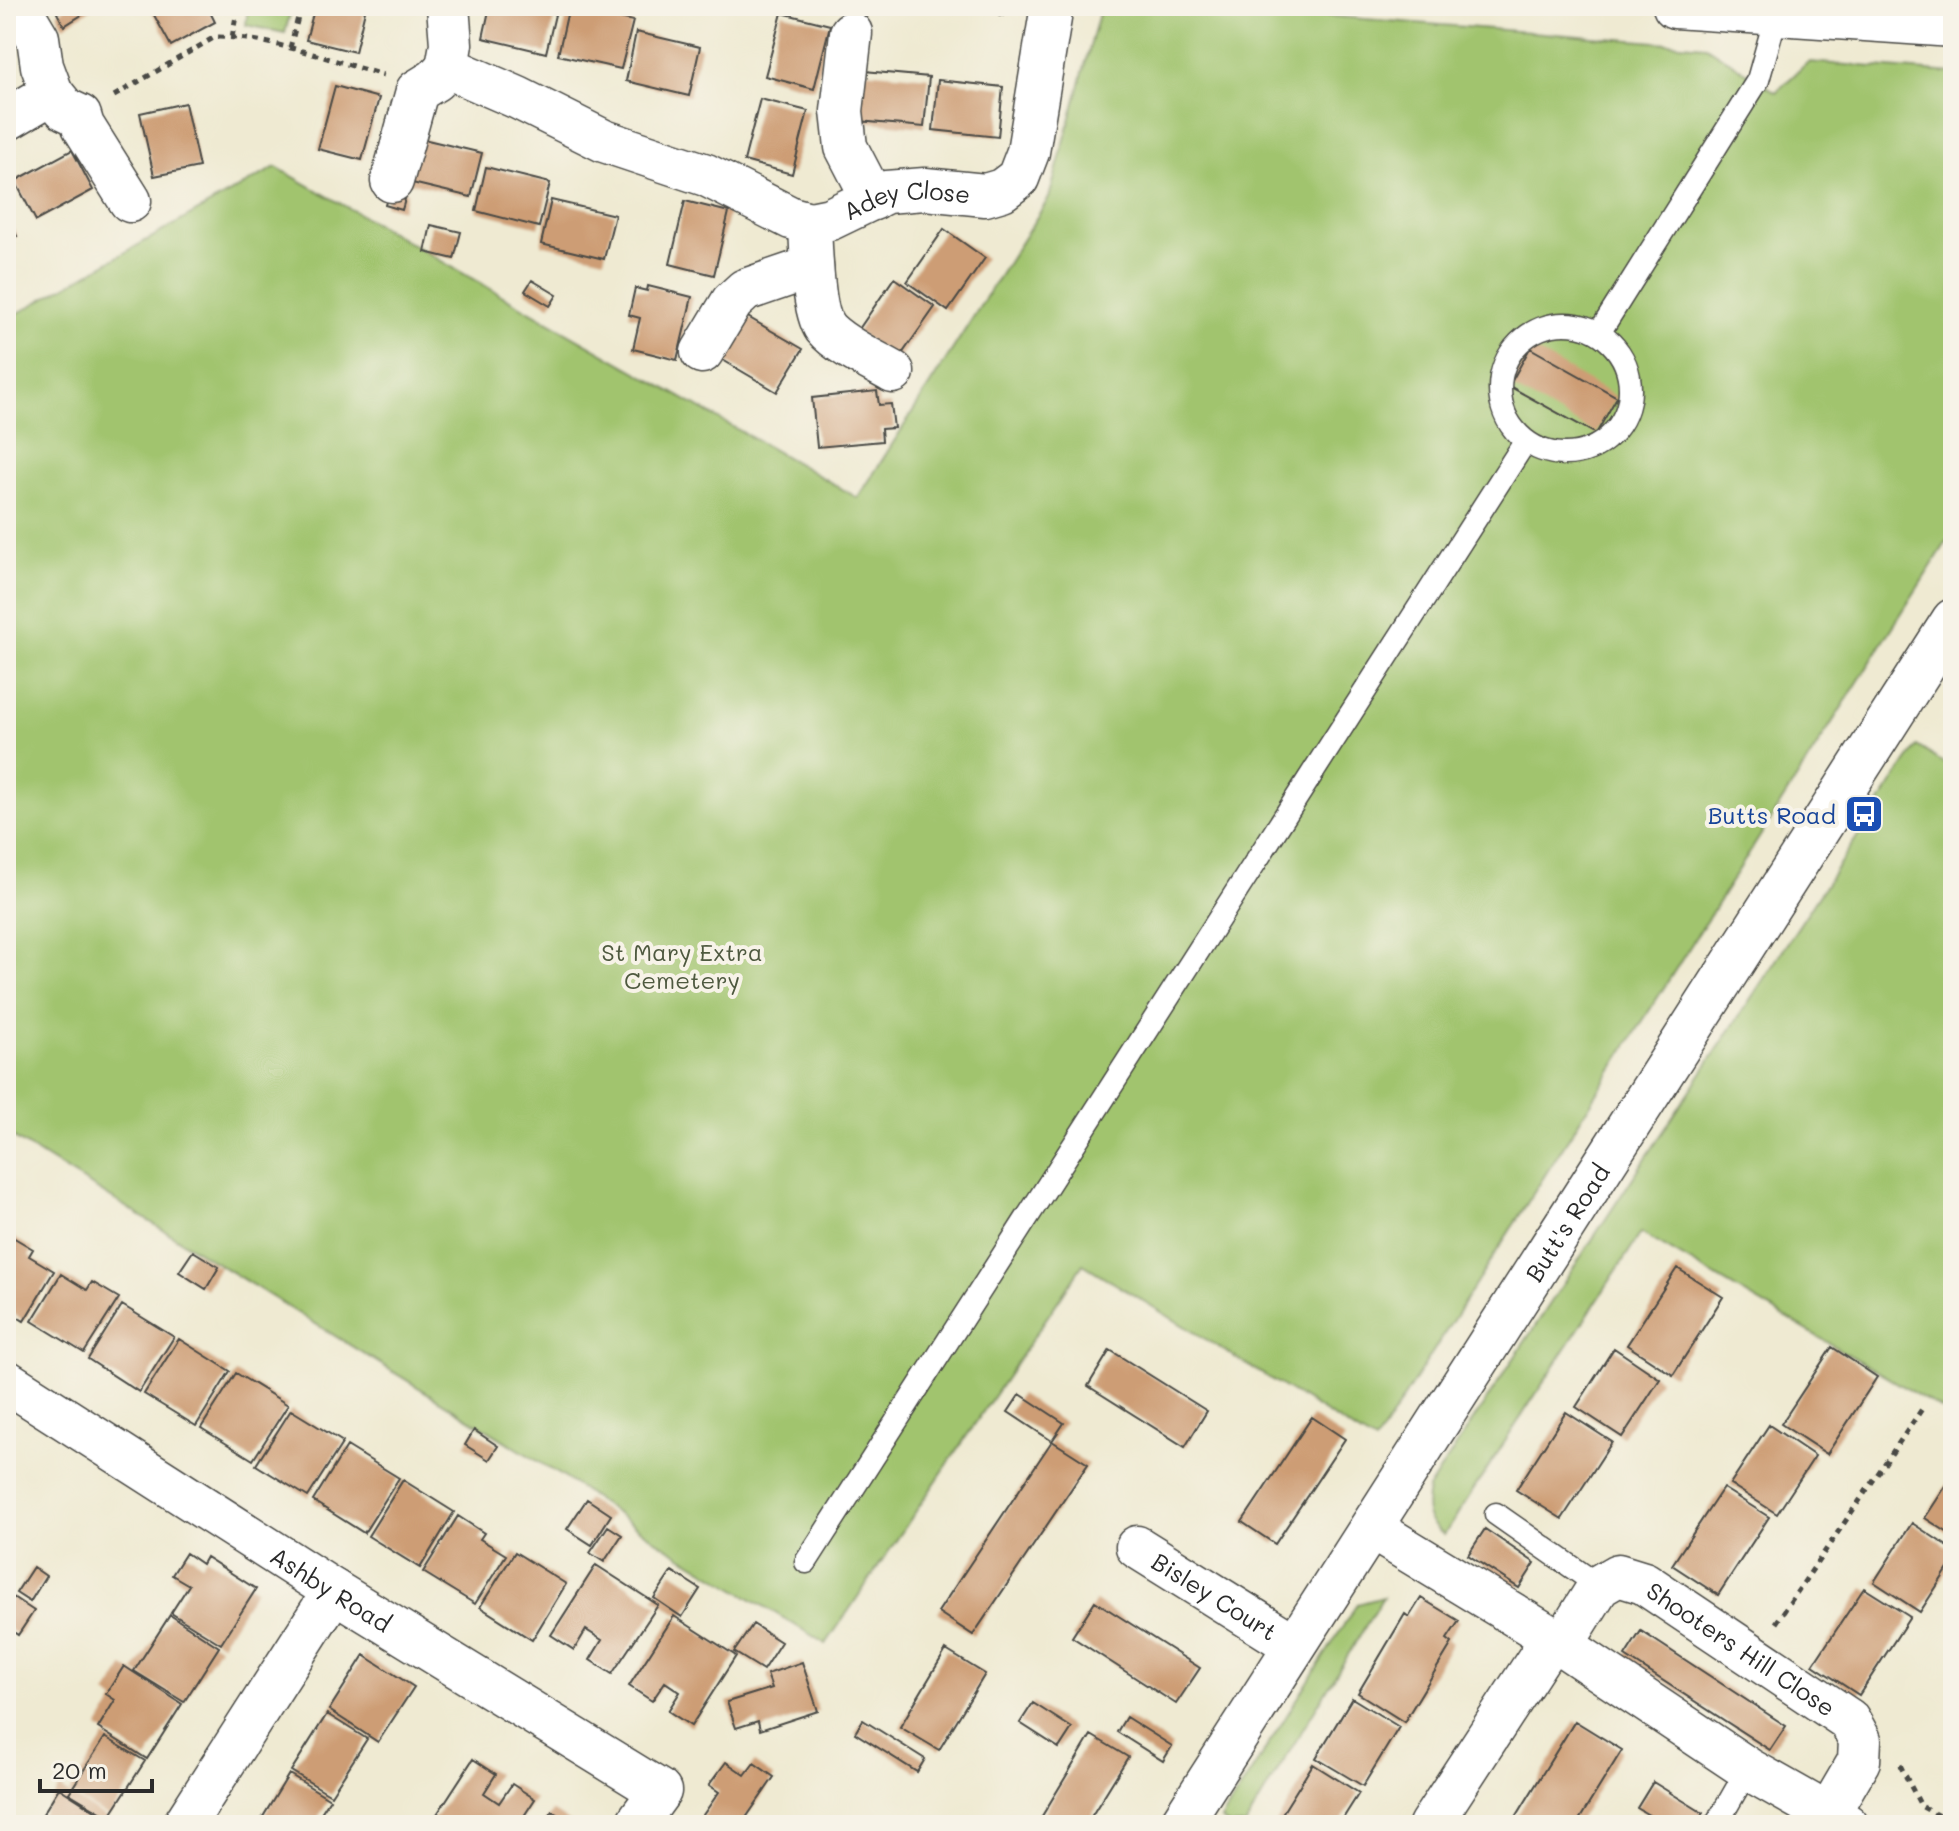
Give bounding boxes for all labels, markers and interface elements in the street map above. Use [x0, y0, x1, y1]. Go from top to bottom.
street label: Adey Close [838, 173, 972, 226]
bus stop icon: Butts Road [1843, 793, 1885, 835]
place label: Butts Road [1708, 799, 1836, 830]
park label: St Mary Extra Cemetery [601, 936, 763, 995]
street label: Butt's Road [1517, 1158, 1616, 1287]
street label: Ashby Road [265, 1539, 398, 1638]
street label: Bisley Court [1147, 1545, 1284, 1647]
street label: Shooters Hill Close [1641, 1574, 1842, 1722]
scale bar [40, 1743, 152, 1793]
text: 20 m [52, 1754, 107, 1785]

